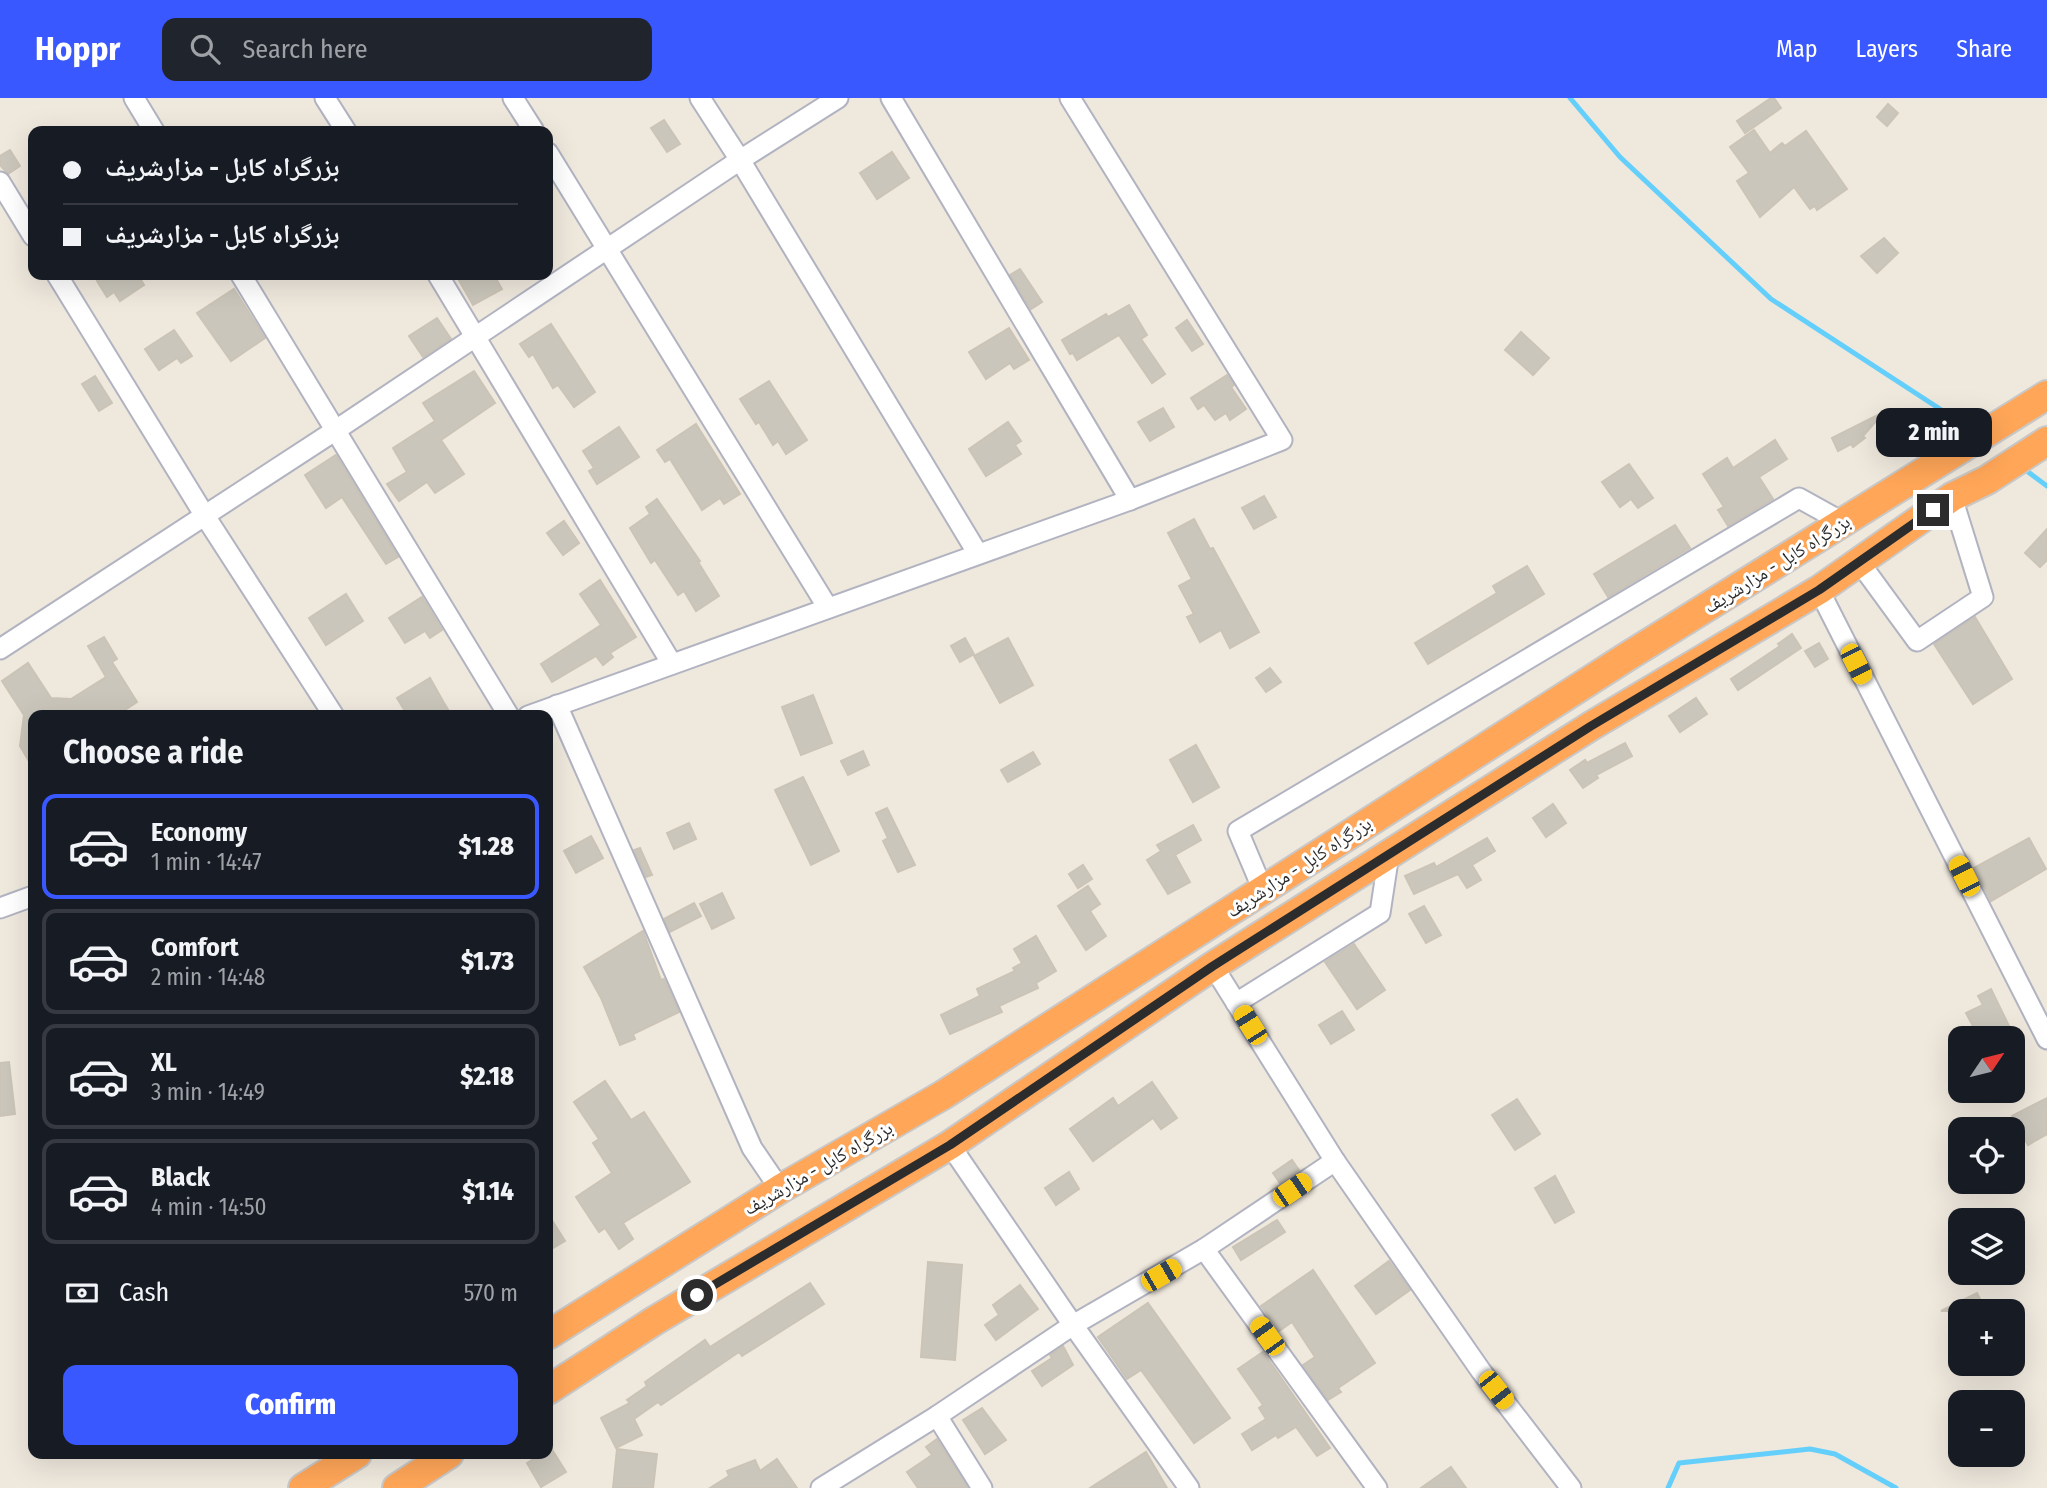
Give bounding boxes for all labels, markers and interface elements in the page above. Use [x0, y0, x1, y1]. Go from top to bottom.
search box [162, 18, 652, 81]
text: Hoppr [35, 29, 120, 69]
icon: search [186, 30, 224, 68]
text: Search here [242, 34, 368, 65]
text: Map [1776, 35, 1818, 63]
text: Layers [1856, 35, 1918, 63]
text: Share [1956, 35, 2012, 63]
text: بزرگراه کابل - مزارشریف [105, 152, 339, 183]
text: بزرگراه کابل - مزارشریف [105, 219, 339, 250]
callout: 2 min [1875, 408, 1991, 458]
text: 2 min [1909, 418, 1959, 446]
route end [1917, 494, 1949, 526]
street label: بزرگراه کابل - مزارشریف [1700, 510, 1854, 618]
car [1838, 641, 1875, 687]
text: Choose a ride [63, 733, 244, 771]
street label: بزرگراه کابل - مزارشریف [1222, 812, 1376, 922]
icon: car [67, 815, 130, 878]
text: Economy [151, 817, 247, 848]
text: $1.28 [458, 831, 514, 862]
text: 1 min · 14:47 [151, 848, 262, 876]
car [1946, 853, 1983, 899]
icon: car [67, 930, 130, 993]
text: Comfort [151, 932, 239, 963]
text: $1.73 [461, 946, 514, 977]
text: 2 min · 14:48 [151, 963, 265, 991]
car [1230, 1002, 1271, 1048]
north arrow [1948, 1026, 2025, 1102]
map controls [1948, 1026, 2025, 1467]
icon: car [67, 1045, 130, 1108]
text: XL [151, 1047, 177, 1078]
text: $2.18 [460, 1061, 514, 1092]
text: 3 min · 14:49 [151, 1078, 265, 1106]
street label: بزرگراه کابل - مزارشریف [739, 1116, 897, 1220]
button: locate [1948, 1117, 2025, 1194]
icon: car [67, 1160, 130, 1223]
text: Black [151, 1162, 210, 1193]
car [1269, 1170, 1316, 1210]
text: $1.14 [462, 1176, 514, 1207]
text: 4 min · 14:50 [151, 1193, 266, 1221]
button: layers [1948, 1208, 2025, 1285]
car [1138, 1255, 1185, 1295]
icon: cash [63, 1274, 101, 1312]
text: Cash [119, 1277, 169, 1308]
text: 570 m [464, 1279, 518, 1307]
route start [681, 1279, 713, 1311]
button: + [1948, 1299, 2025, 1376]
car [1247, 1313, 1288, 1359]
button: Confirm [63, 1365, 518, 1445]
car [1475, 1367, 1518, 1413]
button: − [1948, 1390, 2025, 1467]

